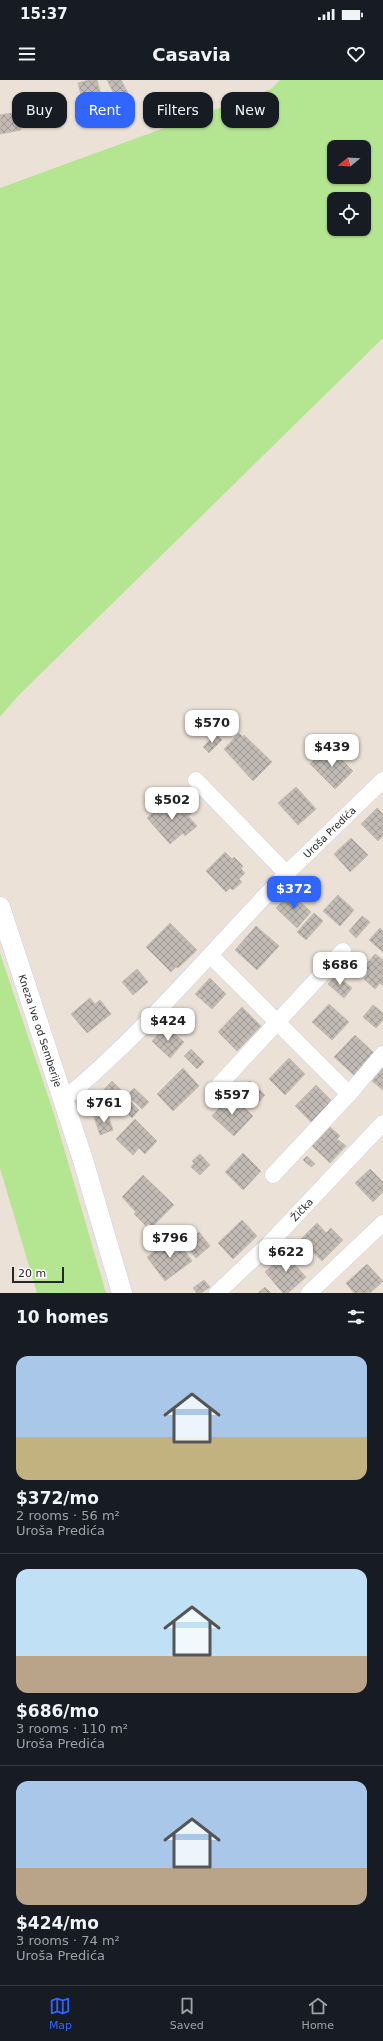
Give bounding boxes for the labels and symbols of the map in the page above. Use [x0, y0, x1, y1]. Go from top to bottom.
north arrow [327, 140, 371, 184]
pin: $570 [188, 710, 236, 744]
pin: $439 [308, 734, 356, 768]
pin: $502 [148, 787, 196, 821]
street label: Uroša Predića [301, 805, 358, 860]
pin: $372 [270, 876, 318, 910]
pin: $686 [316, 952, 364, 986]
street label: Kneza Ive od Semberije [16, 973, 64, 1089]
pin: $424 [144, 1008, 192, 1042]
pin: $597 [208, 1082, 256, 1116]
pin: $761 [80, 1090, 128, 1124]
street label: Žička [288, 1196, 315, 1223]
pin: $796 [146, 1225, 194, 1259]
pin: $622 [262, 1239, 310, 1273]
scale bar [12, 1265, 64, 1284]

